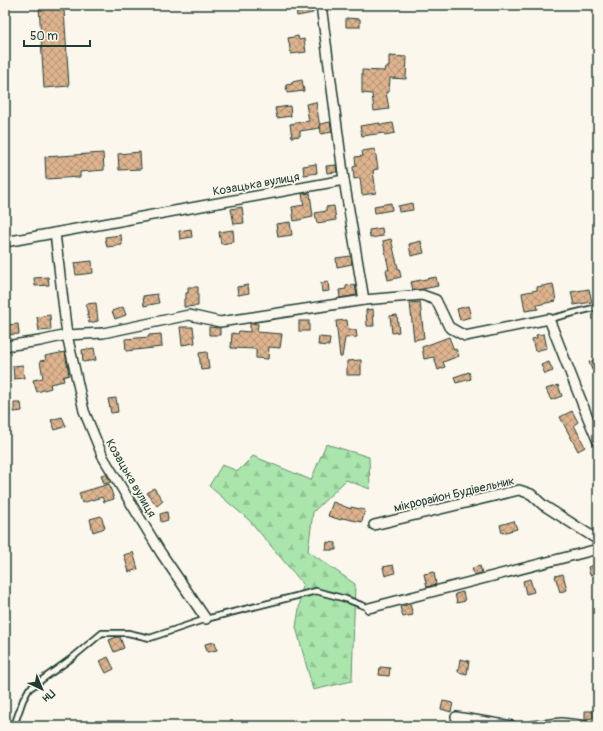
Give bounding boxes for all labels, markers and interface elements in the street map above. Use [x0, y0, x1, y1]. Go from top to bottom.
scale bar [24, 22, 90, 48]
text: 50 m [30, 29, 58, 44]
street label: Козацька вулиця [211, 169, 301, 200]
street label: Козацька вулиця [102, 436, 159, 520]
street label: мікрорайон Будівельник [392, 473, 516, 516]
north arrow [22, 669, 62, 709]
text: Пн [39, 687, 57, 705]

